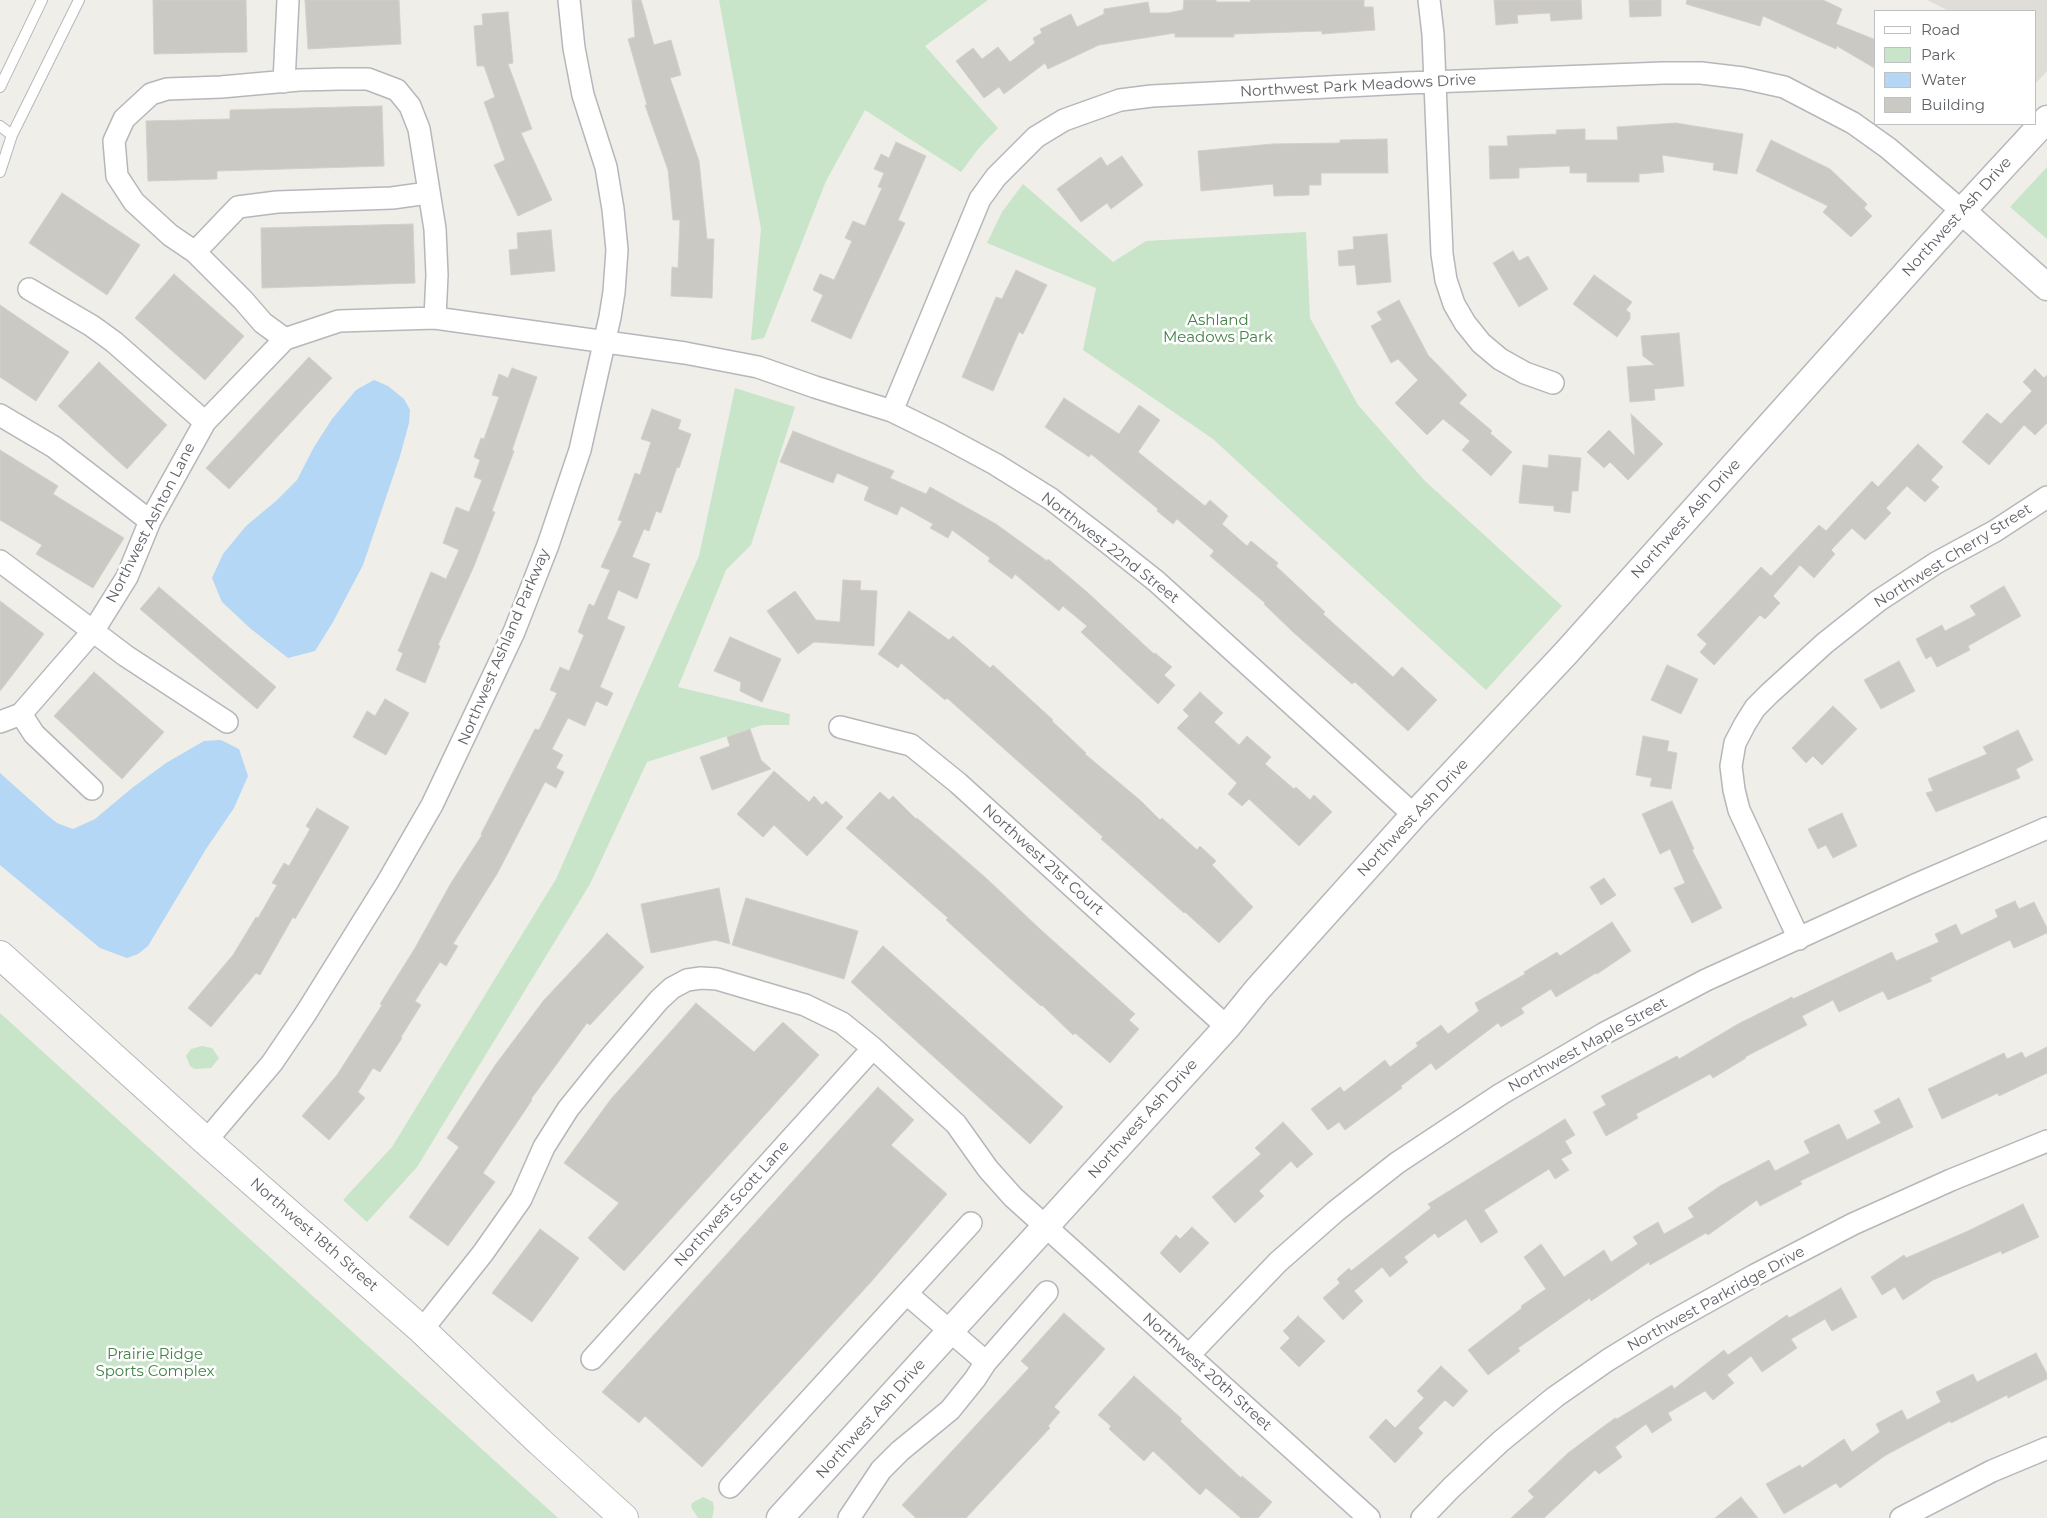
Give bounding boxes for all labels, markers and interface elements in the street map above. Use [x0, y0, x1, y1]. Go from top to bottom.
legend [1874, 10, 2037, 125]
text: Road [1921, 20, 1960, 39]
text: Park [1921, 45, 1955, 64]
text: Water [1921, 70, 1967, 89]
street label: Northwest Park Meadows Drive [1239, 71, 1477, 101]
text: Building [1921, 95, 1985, 114]
street label: Northwest Ash Drive [1899, 154, 2015, 280]
park label: Ashland Meadows Park [1163, 312, 1273, 347]
street label: Northwest Ashton Lane [103, 440, 199, 606]
street label: Northwest Ash Drive [1628, 456, 1744, 582]
street label: Northwest 22nd Street [1038, 489, 1182, 607]
street label: Northwest Cherry Street [1871, 500, 2035, 612]
street label: Northwest Ashland Parkway [454, 546, 554, 748]
street label: Northwest Ash Drive [1354, 755, 1472, 881]
street label: Northwest 21st Court [979, 801, 1107, 919]
street label: Northwest Maple Street [1505, 994, 1671, 1096]
street label: Northwest Ash Drive [1085, 1056, 1201, 1182]
street label: Northwest Scott Lane [671, 1137, 793, 1271]
street label: Northwest 18th Street [246, 1174, 382, 1296]
street label: Northwest Parkridge Drive [1624, 1243, 1808, 1355]
street label: Northwest 20th Street [1139, 1309, 1275, 1435]
park label: Prairie Ridge Sports Complex [95, 1346, 215, 1381]
street label: Northwest Ash Drive [813, 1356, 929, 1482]

